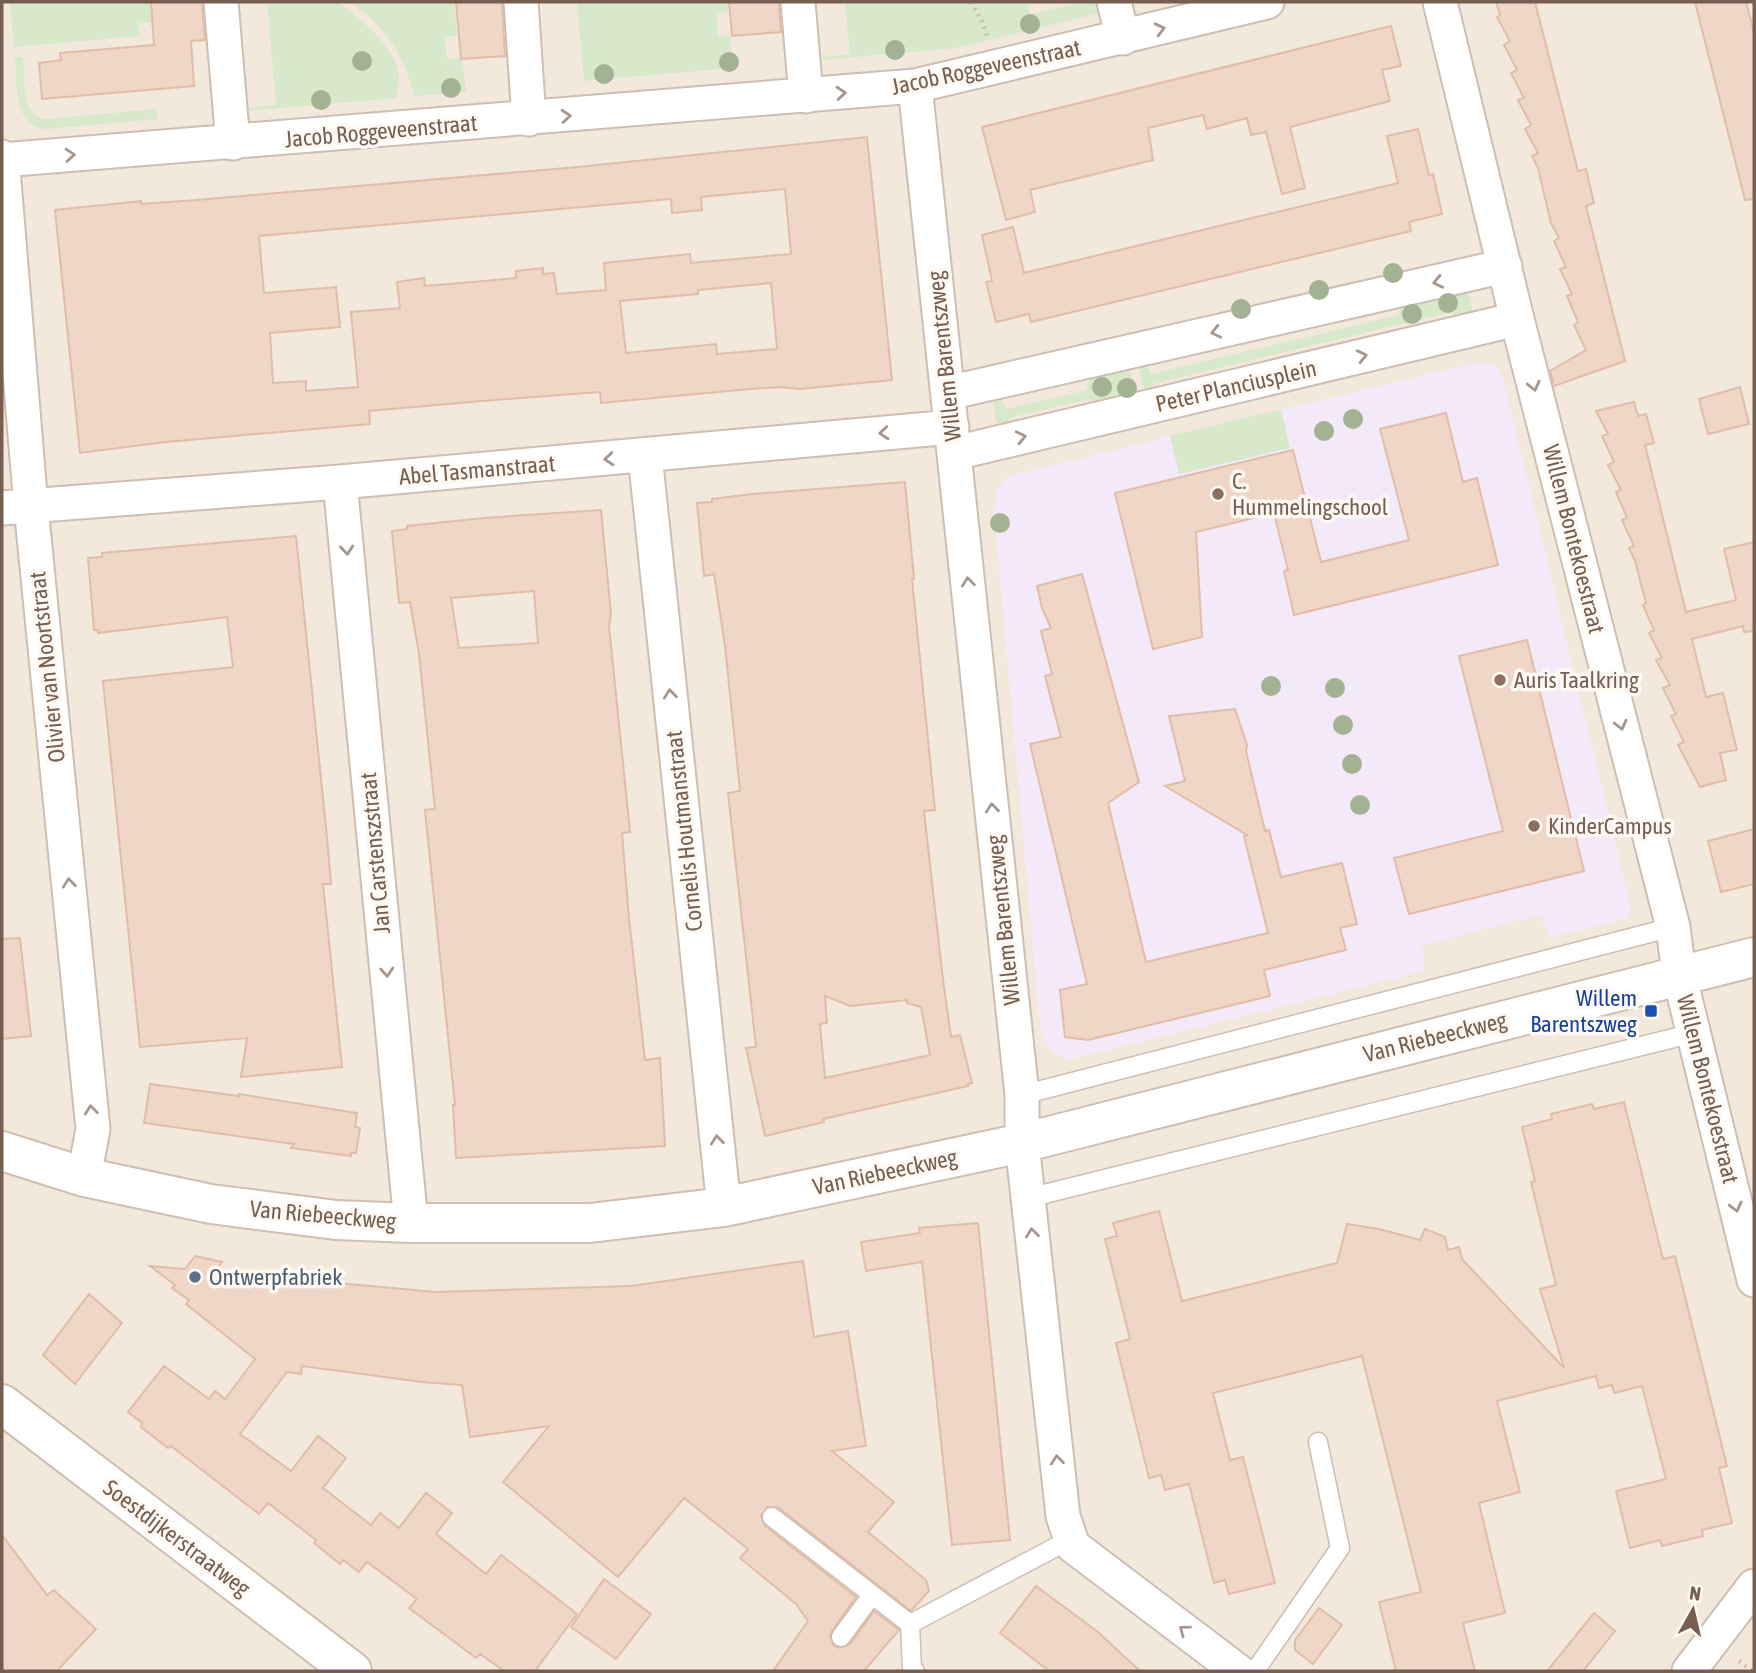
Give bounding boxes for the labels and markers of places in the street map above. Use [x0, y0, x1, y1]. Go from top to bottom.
place label: C. Hummelingschool [1232, 468, 1388, 520]
marker: C. Hummelingschool [1210, 486, 1226, 502]
place label: Auris Taalkring [1514, 667, 1639, 693]
marker: Auris Taalkring [1492, 672, 1508, 688]
place label: KinderCampus [1548, 813, 1672, 839]
marker: KinderCampus [1526, 818, 1542, 834]
place label: Willem Barentszweg [1530, 985, 1637, 1037]
marker: Willem Barentszweg [1643, 1003, 1659, 1019]
place label: Ontwerpfabriek [209, 1264, 342, 1290]
marker: Ontwerpfabriek [187, 1269, 203, 1285]

